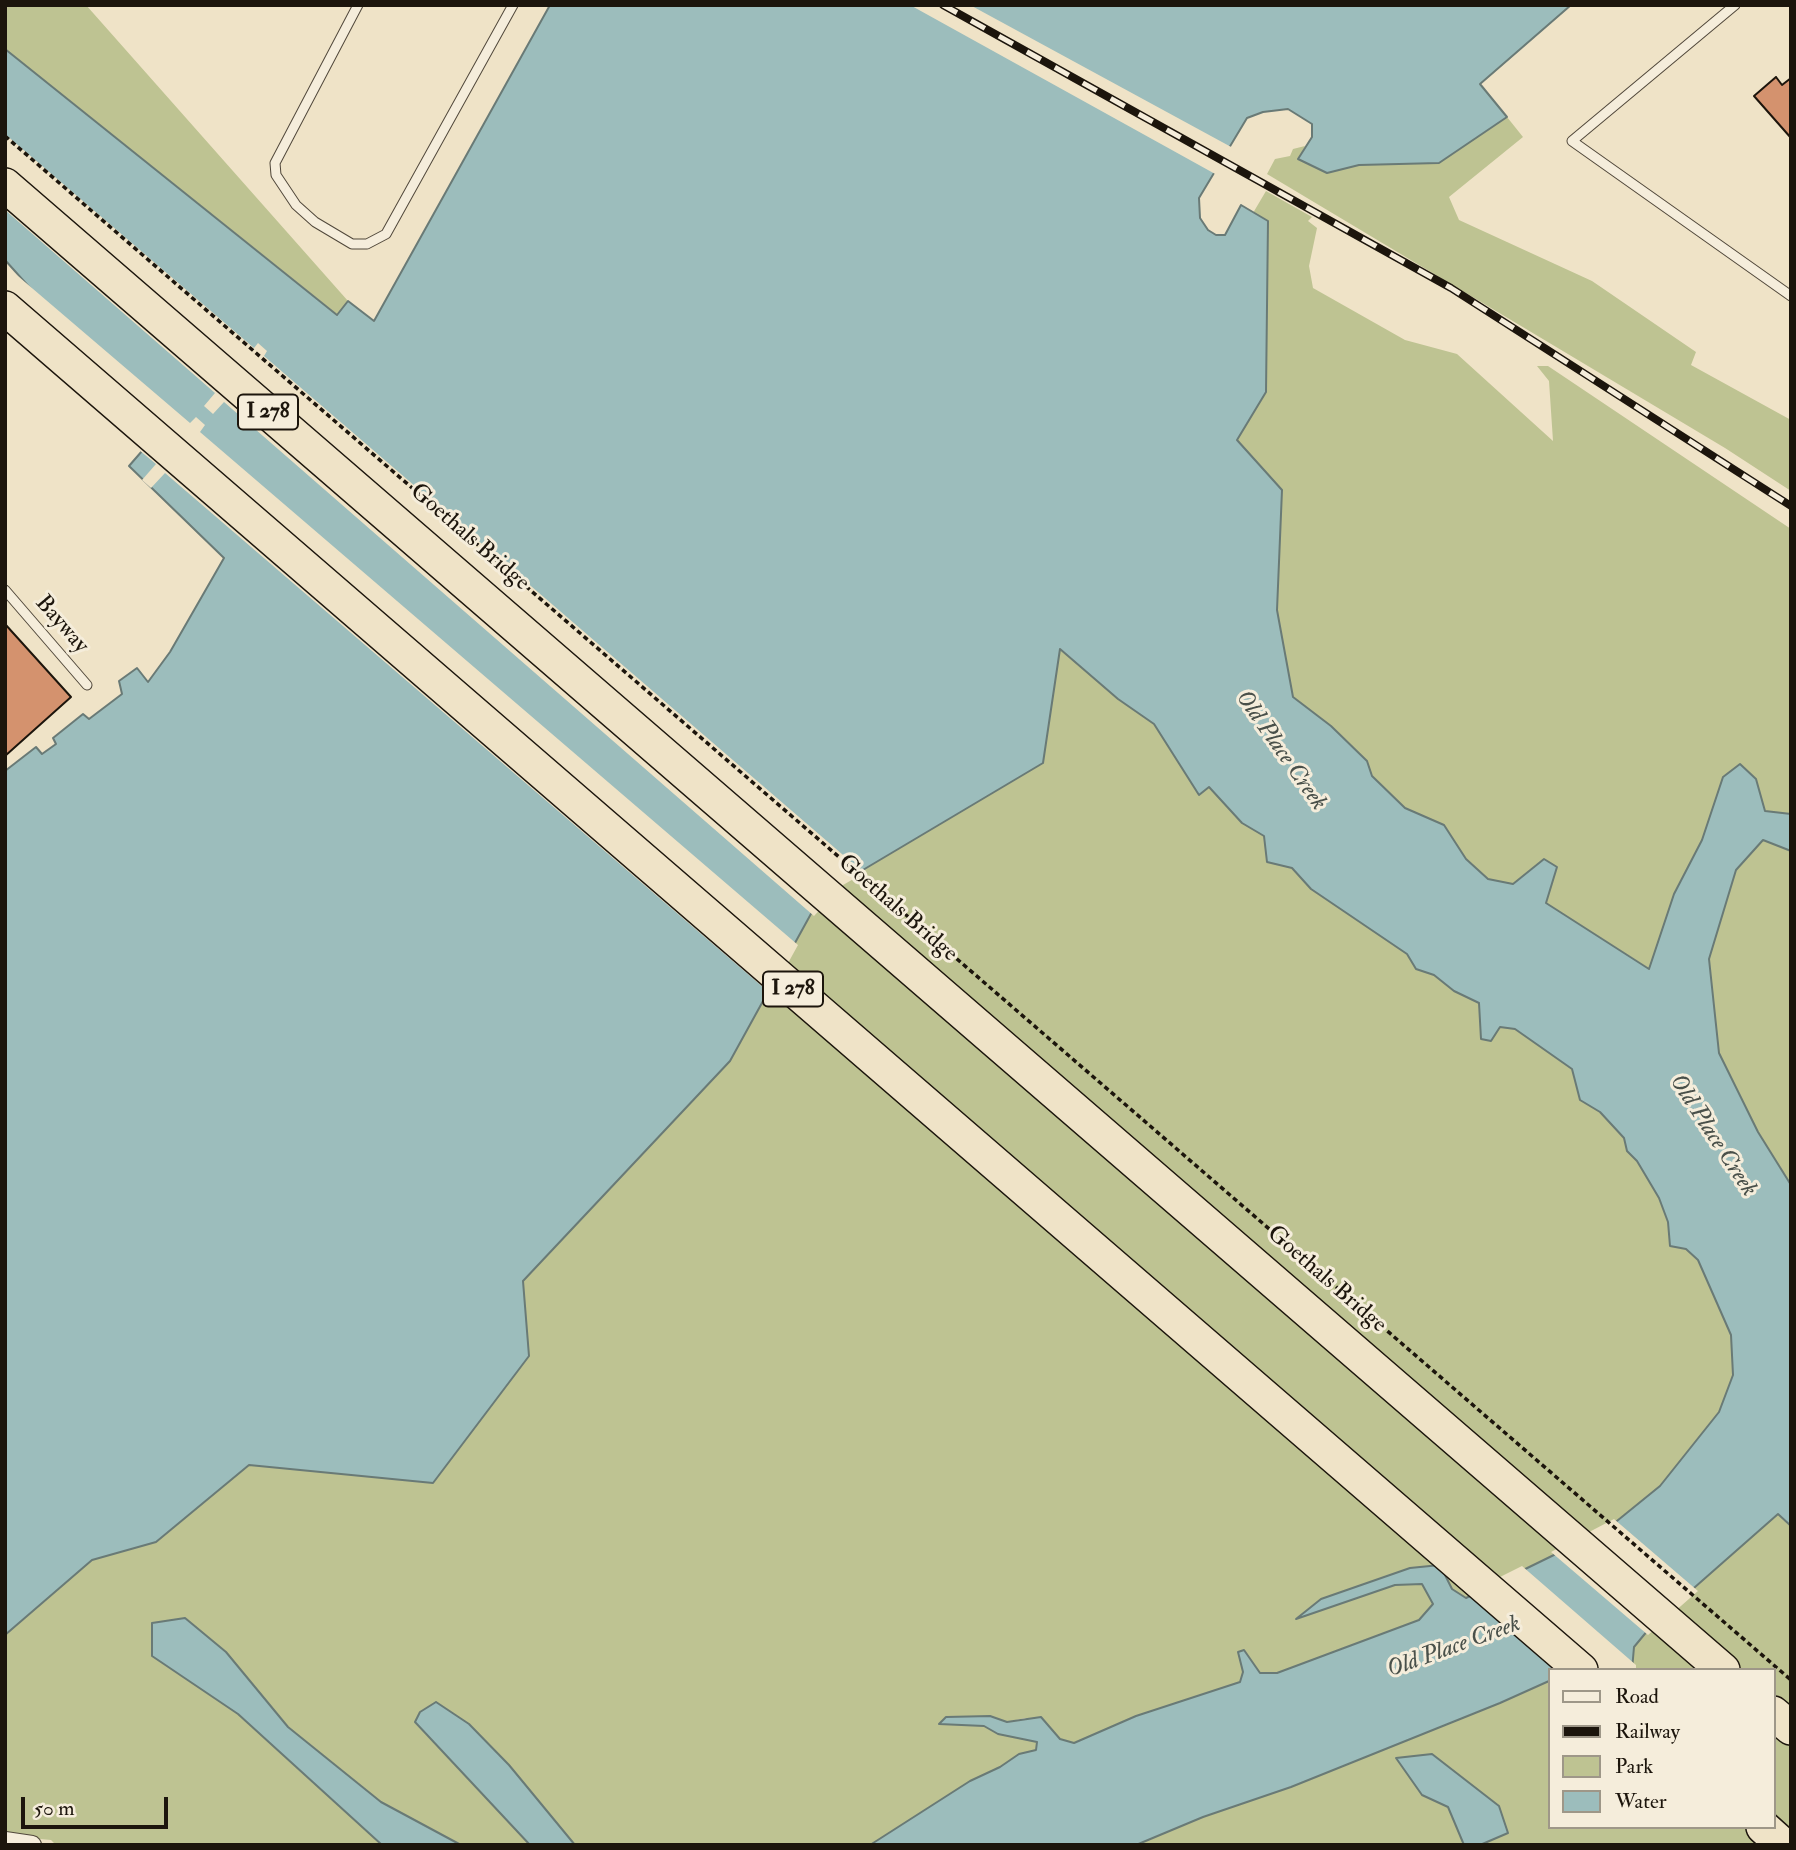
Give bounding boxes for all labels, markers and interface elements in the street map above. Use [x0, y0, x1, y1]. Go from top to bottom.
road number: I 278 [238, 394, 298, 430]
street label: Goethals Bridge [404, 479, 534, 597]
street label: Bayway [28, 590, 94, 660]
water label: Old Place Creek [1228, 685, 1332, 817]
street label: Goethals Bridge [832, 850, 962, 968]
road number: I 278 [763, 972, 823, 1006]
water label: Old Place Creek [1662, 1069, 1762, 1203]
street label: Goethals Bridge [1261, 1221, 1391, 1339]
water label: Old Place Creek [1383, 1611, 1525, 1685]
legend [1548, 1668, 1775, 1829]
text: Road [1615, 1683, 1659, 1710]
text: Railway [1615, 1718, 1680, 1745]
text: Park [1615, 1753, 1653, 1780]
scale bar [24, 1784, 172, 1828]
text: Water [1615, 1788, 1667, 1815]
text: 50 m [34, 1795, 75, 1822]

